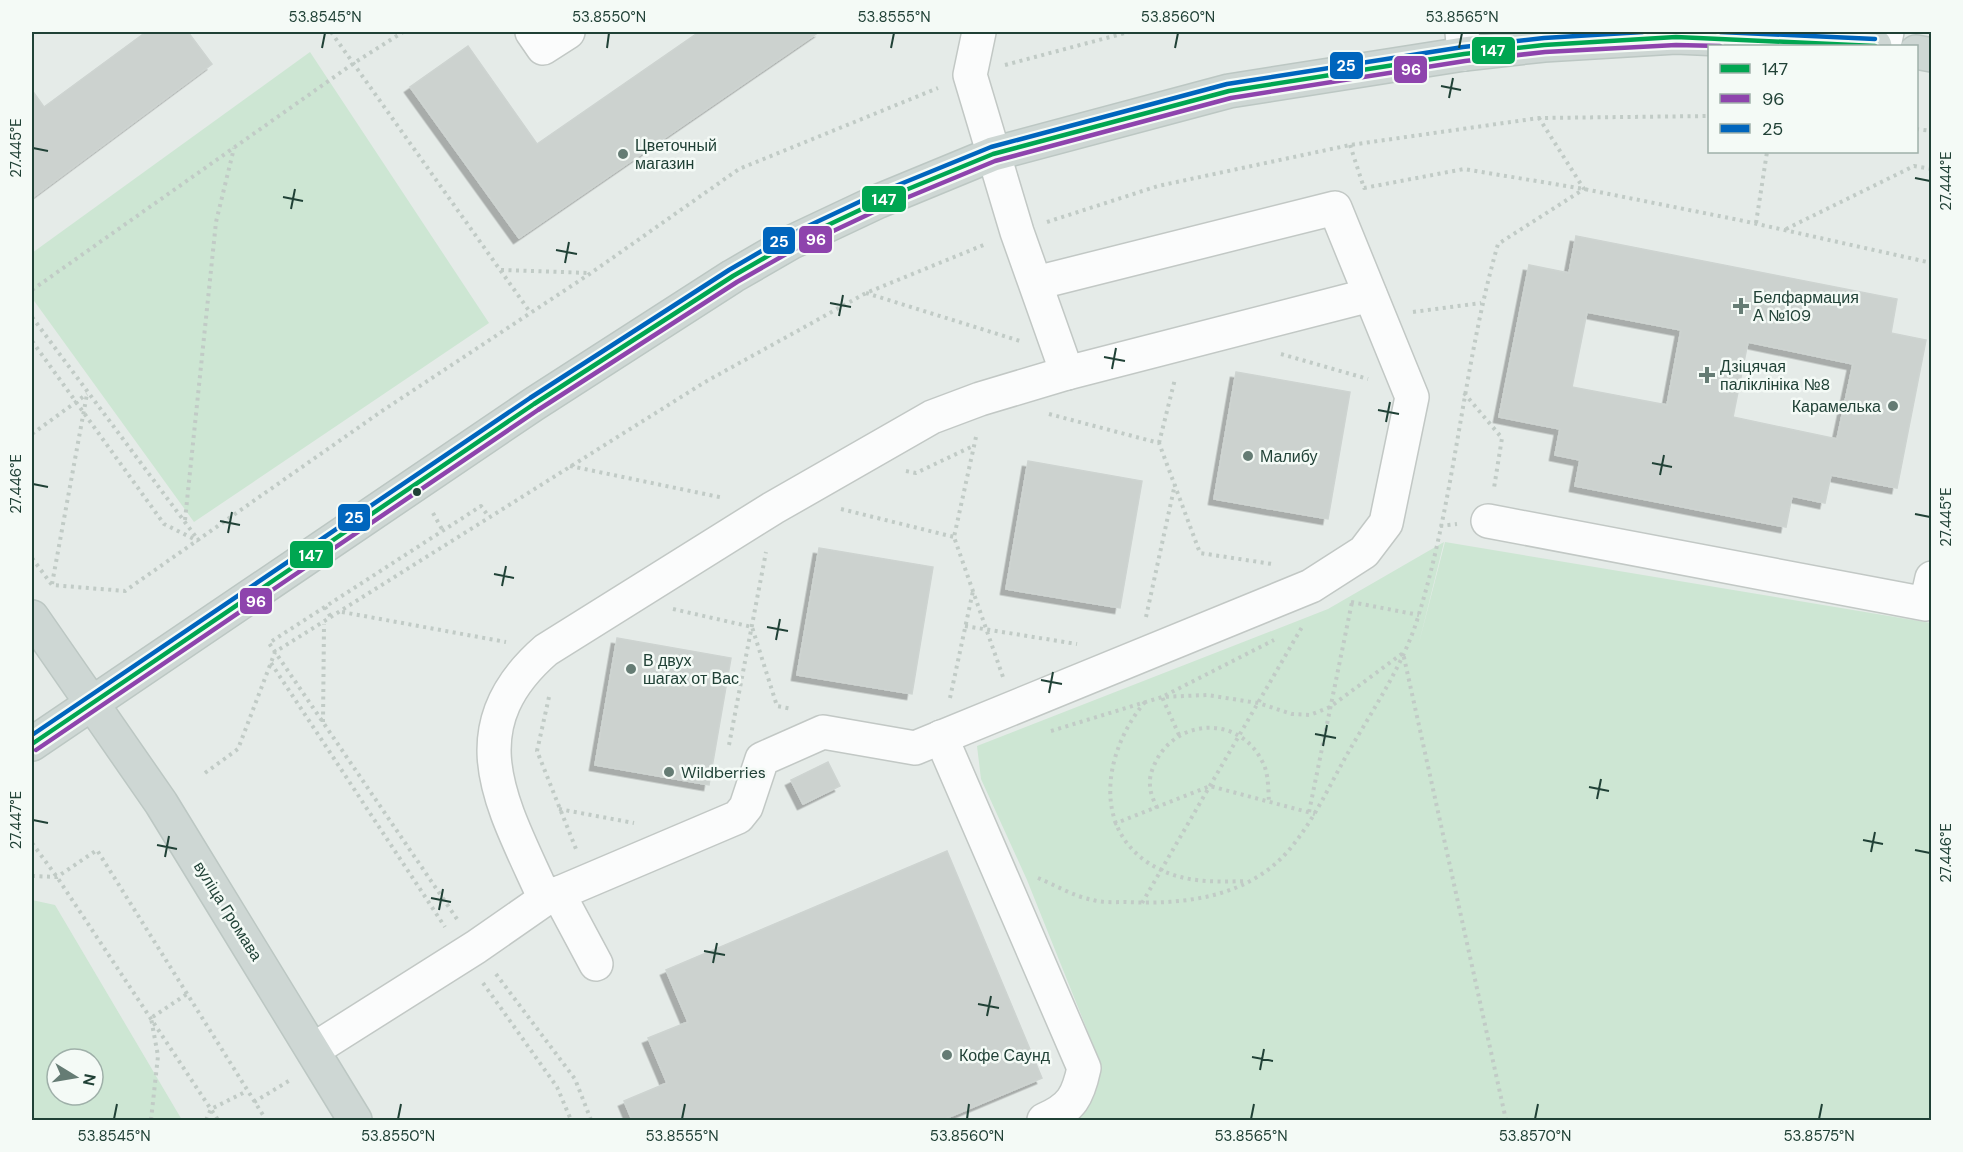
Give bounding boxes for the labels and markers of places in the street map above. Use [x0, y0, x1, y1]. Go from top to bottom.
place label: Цветочный магазин [635, 135, 717, 174]
marker: Цветочный магазин [616, 147, 630, 161]
place label: Белфармация А №109 [1753, 287, 1859, 326]
marker: Белфармация А №109 [1734, 299, 1748, 313]
place label: Дзіцячая паліклініка №8 [1720, 356, 1830, 395]
marker: Дзіцячая паліклініка №8 [1698, 366, 1716, 384]
place label: Карамелька [1792, 396, 1881, 417]
marker: Карамелька [1886, 399, 1900, 413]
place label: Малибу [1260, 446, 1318, 467]
marker: Малибу [1241, 449, 1255, 463]
unlabelled marker [411, 486, 423, 498]
place label: В двух шагах от Вас [643, 650, 739, 689]
marker: В двух шагах от Вас [624, 662, 638, 676]
place label: Wildberries [681, 762, 766, 783]
marker: Wildberries [662, 765, 676, 779]
place label: Кофе Саунд [959, 1045, 1051, 1066]
marker: Кофе Саунд [940, 1048, 954, 1062]

